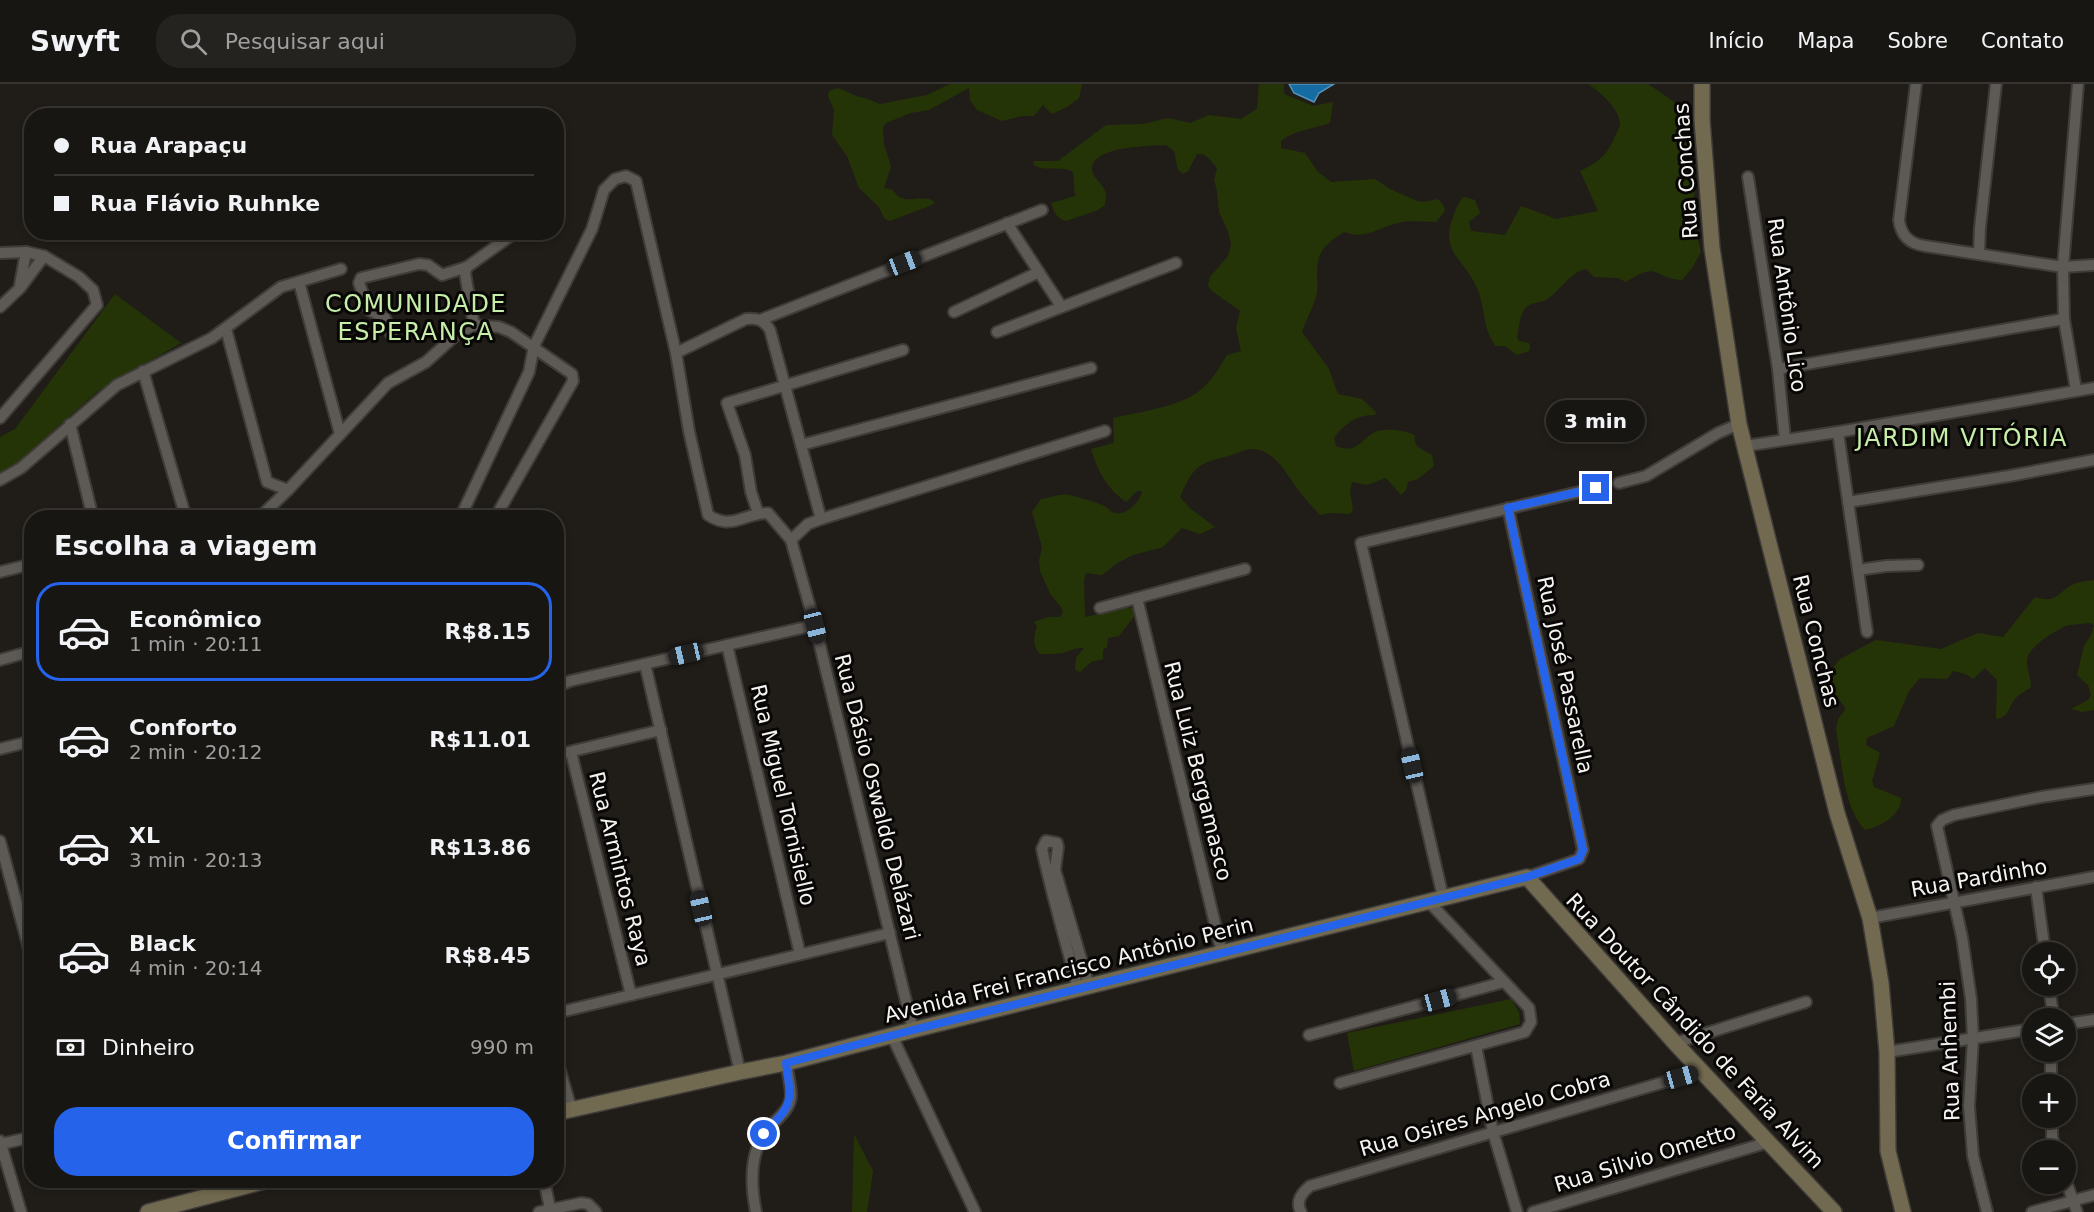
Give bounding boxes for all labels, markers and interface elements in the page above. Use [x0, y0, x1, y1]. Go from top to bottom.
search box [156, 14, 576, 68]
text: Swyft [30, 25, 120, 58]
icon: search [177, 25, 210, 58]
text: Pesquisar aqui [225, 29, 385, 54]
text: Início [1709, 29, 1764, 53]
text: Mapa [1797, 29, 1854, 53]
text: Sobre [1887, 29, 1948, 53]
text: Contato [1981, 29, 2064, 53]
street label: Rua Conchas [1669, 102, 1703, 240]
text: Rua Arapaçu [90, 133, 247, 158]
text: Rua Flávio Ruhnke [90, 191, 320, 216]
street label: Rua Antônio Lico [1763, 216, 1811, 394]
car [884, 248, 924, 278]
district label: COMUNIDADE ESPERANÇA [325, 290, 507, 346]
callout: 3 min [1546, 401, 1646, 443]
text: 3 min [1564, 409, 1627, 433]
district label: JARDIM VITÓRIA [1854, 422, 2068, 452]
route end [1582, 474, 1609, 501]
text: Escolha a viagem [54, 530, 318, 561]
street label: Rua Conchas [1788, 572, 1844, 710]
street label: Rua José Passarella [1532, 574, 1598, 776]
icon: car [57, 605, 111, 659]
car [802, 606, 828, 646]
text: Econômico [129, 607, 262, 632]
text: R$8.15 [444, 619, 531, 644]
text: 1 min · 20:11 [129, 632, 263, 656]
car [666, 641, 706, 667]
street label: Rua Dásio Oswaldo Delázari [830, 651, 924, 943]
street label: Rua Luiz Bergamasco [1159, 659, 1237, 883]
street label: Rua Miguel Tornisiello [746, 682, 820, 908]
icon: car [57, 713, 111, 767]
text: Conforto [129, 715, 237, 740]
text: R$11.01 [429, 727, 531, 752]
text: 2 min · 20:12 [129, 740, 263, 764]
car [1399, 745, 1425, 785]
street label: Rua Armintos Raya [584, 769, 656, 969]
icon: car [57, 821, 111, 875]
text: XL [129, 823, 160, 848]
text: R$13.86 [429, 835, 531, 860]
text: 3 min · 20:13 [129, 848, 263, 872]
street label: Rua Pardinho [1909, 854, 2049, 902]
car [688, 888, 714, 928]
street label: Rua Doutor Cândido de Faria Alvim [1561, 889, 1829, 1173]
street label: Avenida Frei Francisco Antônio Perin [882, 912, 1256, 1028]
icon: car [57, 929, 111, 983]
text: Black [129, 931, 196, 956]
map controls [2022, 942, 2076, 1194]
button: locate [2022, 942, 2076, 996]
text: R$8.45 [444, 943, 531, 968]
text: 4 min · 20:14 [129, 956, 263, 980]
street label: Rua Anhembi [1936, 981, 1964, 1121]
car [1419, 987, 1459, 1013]
button: layers [2022, 1008, 2076, 1062]
icon: cash [54, 1031, 87, 1064]
text: Dinheiro [102, 1035, 195, 1060]
text: 990 m [470, 1035, 534, 1059]
car [1661, 1063, 1701, 1091]
street label: Rua Osires Angelo Cobra [1357, 1067, 1613, 1161]
button: + [2022, 1074, 2076, 1128]
button: Confirmar [54, 1107, 534, 1176]
street label: Rua Silvio Ometto [1551, 1119, 1739, 1197]
route start [750, 1120, 777, 1147]
button: − [2022, 1140, 2076, 1194]

